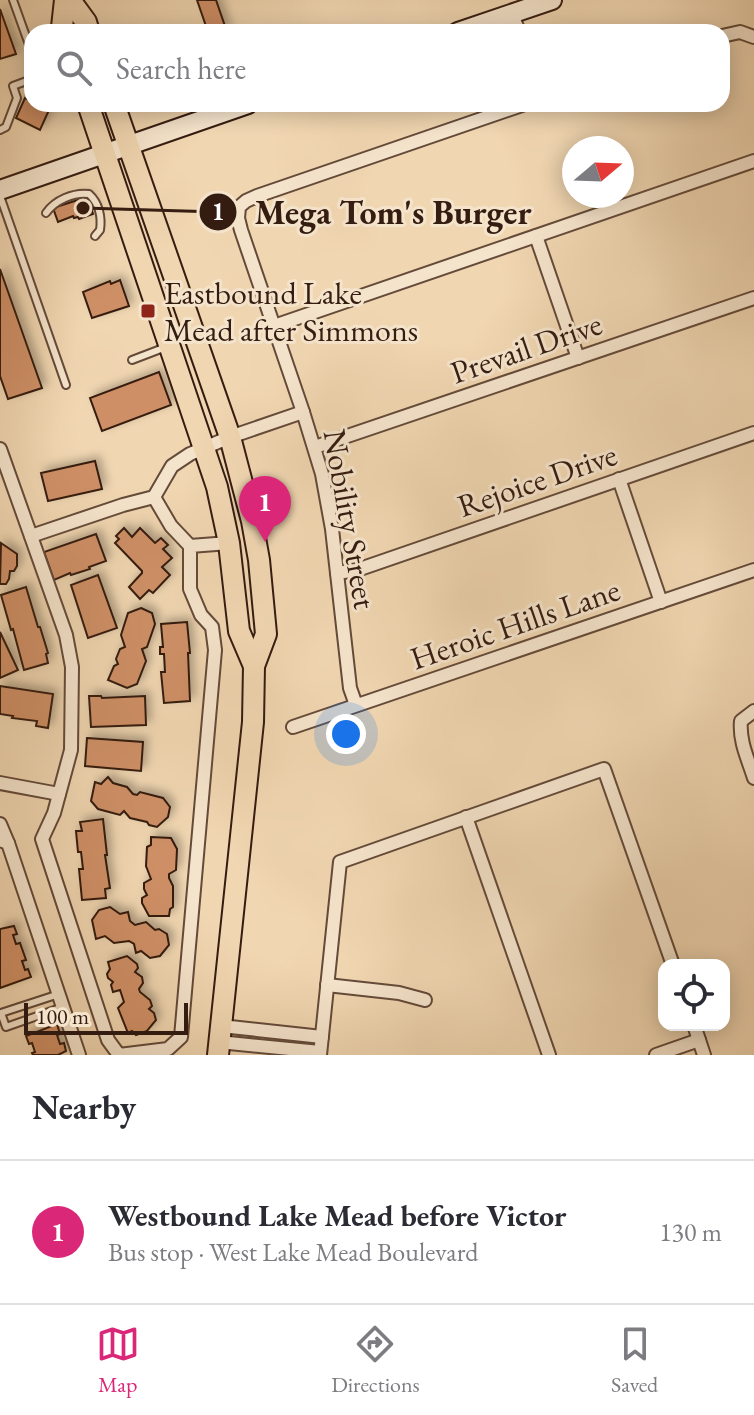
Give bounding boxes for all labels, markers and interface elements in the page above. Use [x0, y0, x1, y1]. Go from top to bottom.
search box [24, 24, 730, 112]
icon: search [52, 46, 96, 90]
text: Search here [116, 49, 246, 88]
north arrow [562, 136, 634, 208]
callout: Mega Tom's Burger [198, 183, 547, 241]
text: Mega Tom's Burger [255, 190, 531, 234]
text: 1 [212, 196, 224, 227]
place label: Eastbound Lake Mead after Simmons [164, 272, 418, 351]
marker: Eastbound Lake Mead after Simmons [139, 302, 157, 320]
street label: Prevail Drive [445, 303, 607, 393]
street label: Nobility Street [314, 426, 386, 612]
street label: Rejoice Drive [452, 433, 622, 527]
pin: 1 [239, 476, 291, 542]
street label: Heroic Hills Lane [405, 569, 625, 679]
your location [326, 714, 366, 754]
map controls [658, 959, 730, 1031]
button: locate [658, 959, 730, 1031]
scale bar [24, 999, 188, 1035]
text: 100 m [36, 1002, 89, 1031]
text: Nearby [32, 1085, 136, 1129]
text: Westbound Lake Mead before Victor [108, 1196, 566, 1235]
text: 1 [51, 1215, 65, 1249]
text: 130 m [659, 1215, 722, 1249]
text: Bus stop · West Lake Mead Boulevard [108, 1235, 479, 1269]
tab: Map [96, 1322, 140, 1399]
tab: Directions [331, 1322, 420, 1399]
tab: Saved [611, 1322, 658, 1399]

